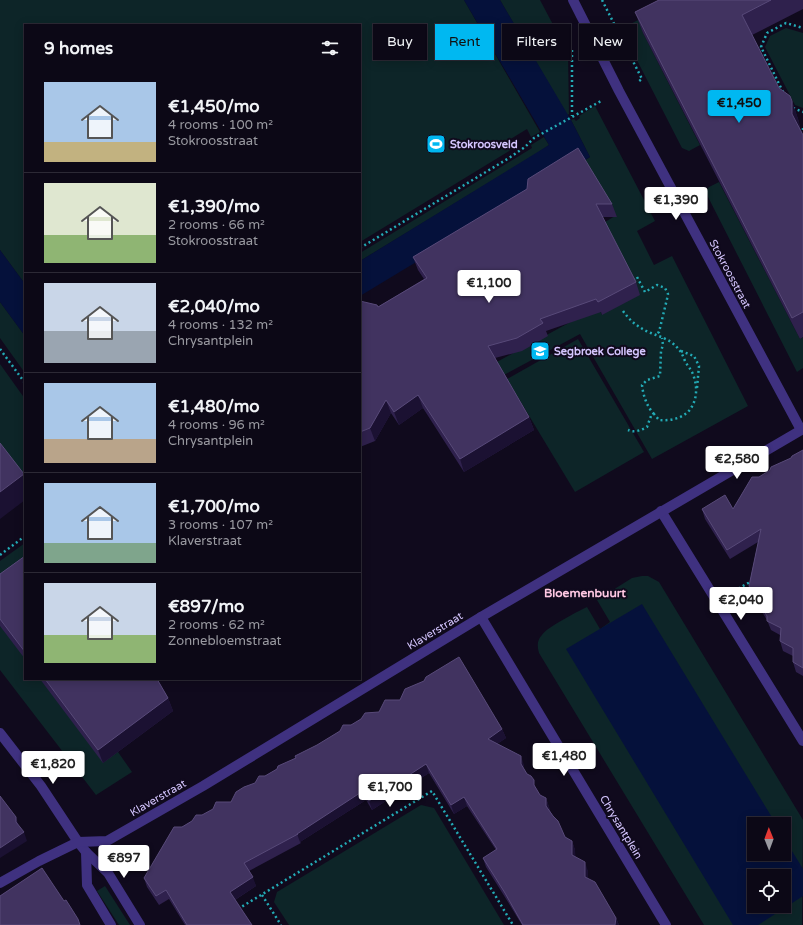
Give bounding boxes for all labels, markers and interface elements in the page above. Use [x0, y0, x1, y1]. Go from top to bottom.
chip: Buy [373, 24, 427, 60]
chip: Rent [435, 24, 494, 60]
chip: Filters [502, 24, 571, 60]
chip: New [579, 24, 637, 60]
icon: filters [319, 37, 341, 59]
text: 9 homes [44, 38, 113, 59]
pin: €1,450 [706, 90, 772, 124]
text: €1,450 [717, 95, 761, 111]
text: €1,450/mo [168, 96, 260, 117]
icon: home [76, 98, 124, 146]
text: 4 rooms · 100 m² [168, 117, 273, 133]
text: Stokroosstraat [168, 133, 258, 149]
sports icon: Stokroosveld [425, 133, 447, 155]
place label: Stokroosveld [450, 138, 518, 151]
pin: €1,390 [643, 187, 709, 221]
text: €1,390 [654, 192, 698, 208]
text: €1,390/mo [168, 196, 260, 217]
icon: home [76, 199, 124, 247]
text: 2 rooms · 66 m² [168, 217, 265, 233]
text: Stokroosstraat [168, 233, 258, 249]
street label: Stokroosstraat [706, 237, 754, 311]
pin: €1,100 [456, 270, 522, 304]
text: €1,100 [467, 275, 511, 291]
text: €2,040/mo [168, 296, 260, 317]
icon: home [76, 299, 124, 347]
text: 4 rooms · 132 m² [168, 317, 273, 333]
text: Chrysantplein [168, 333, 253, 349]
school or university icon: Segbroek College [529, 340, 551, 362]
place label: Segbroek College [554, 345, 647, 359]
text: €1,480/mo [168, 396, 260, 417]
icon: home [76, 399, 124, 447]
text: 4 rooms · 96 m² [168, 417, 265, 433]
text: Chrysantplein [168, 433, 253, 449]
pin: €2,580 [704, 446, 770, 480]
text: €2,580 [715, 451, 759, 467]
text: €1,700/mo [168, 496, 260, 517]
icon: home [76, 499, 124, 547]
text: 3 rooms · 107 m² [168, 517, 273, 533]
text: Klaverstraat [168, 533, 242, 549]
district label: Bloemenbuurt [544, 586, 626, 600]
pin: €2,040 [708, 587, 774, 621]
text: €2,040 [719, 592, 763, 608]
text: €897/mo [168, 596, 244, 617]
icon: home [76, 599, 124, 647]
street label: Klaverstraat [405, 609, 465, 653]
text: 2 rooms · 62 m² [168, 617, 265, 633]
text: Zonnebloemstraat [168, 633, 282, 649]
pin: €1,480 [531, 743, 597, 777]
text: €1,480 [542, 748, 586, 764]
pin: €1,820 [20, 751, 86, 785]
text: €1,820 [31, 756, 75, 772]
pin: €1,700 [357, 774, 423, 808]
street label: Klaverstraat [128, 777, 188, 819]
text: €1,700 [368, 779, 412, 795]
street label: Chrysantplein [597, 793, 645, 861]
north arrow [747, 817, 791, 861]
map controls [747, 817, 791, 913]
pin: €897 [100, 845, 148, 879]
text: €897 [107, 850, 141, 866]
button: locate [747, 869, 791, 913]

